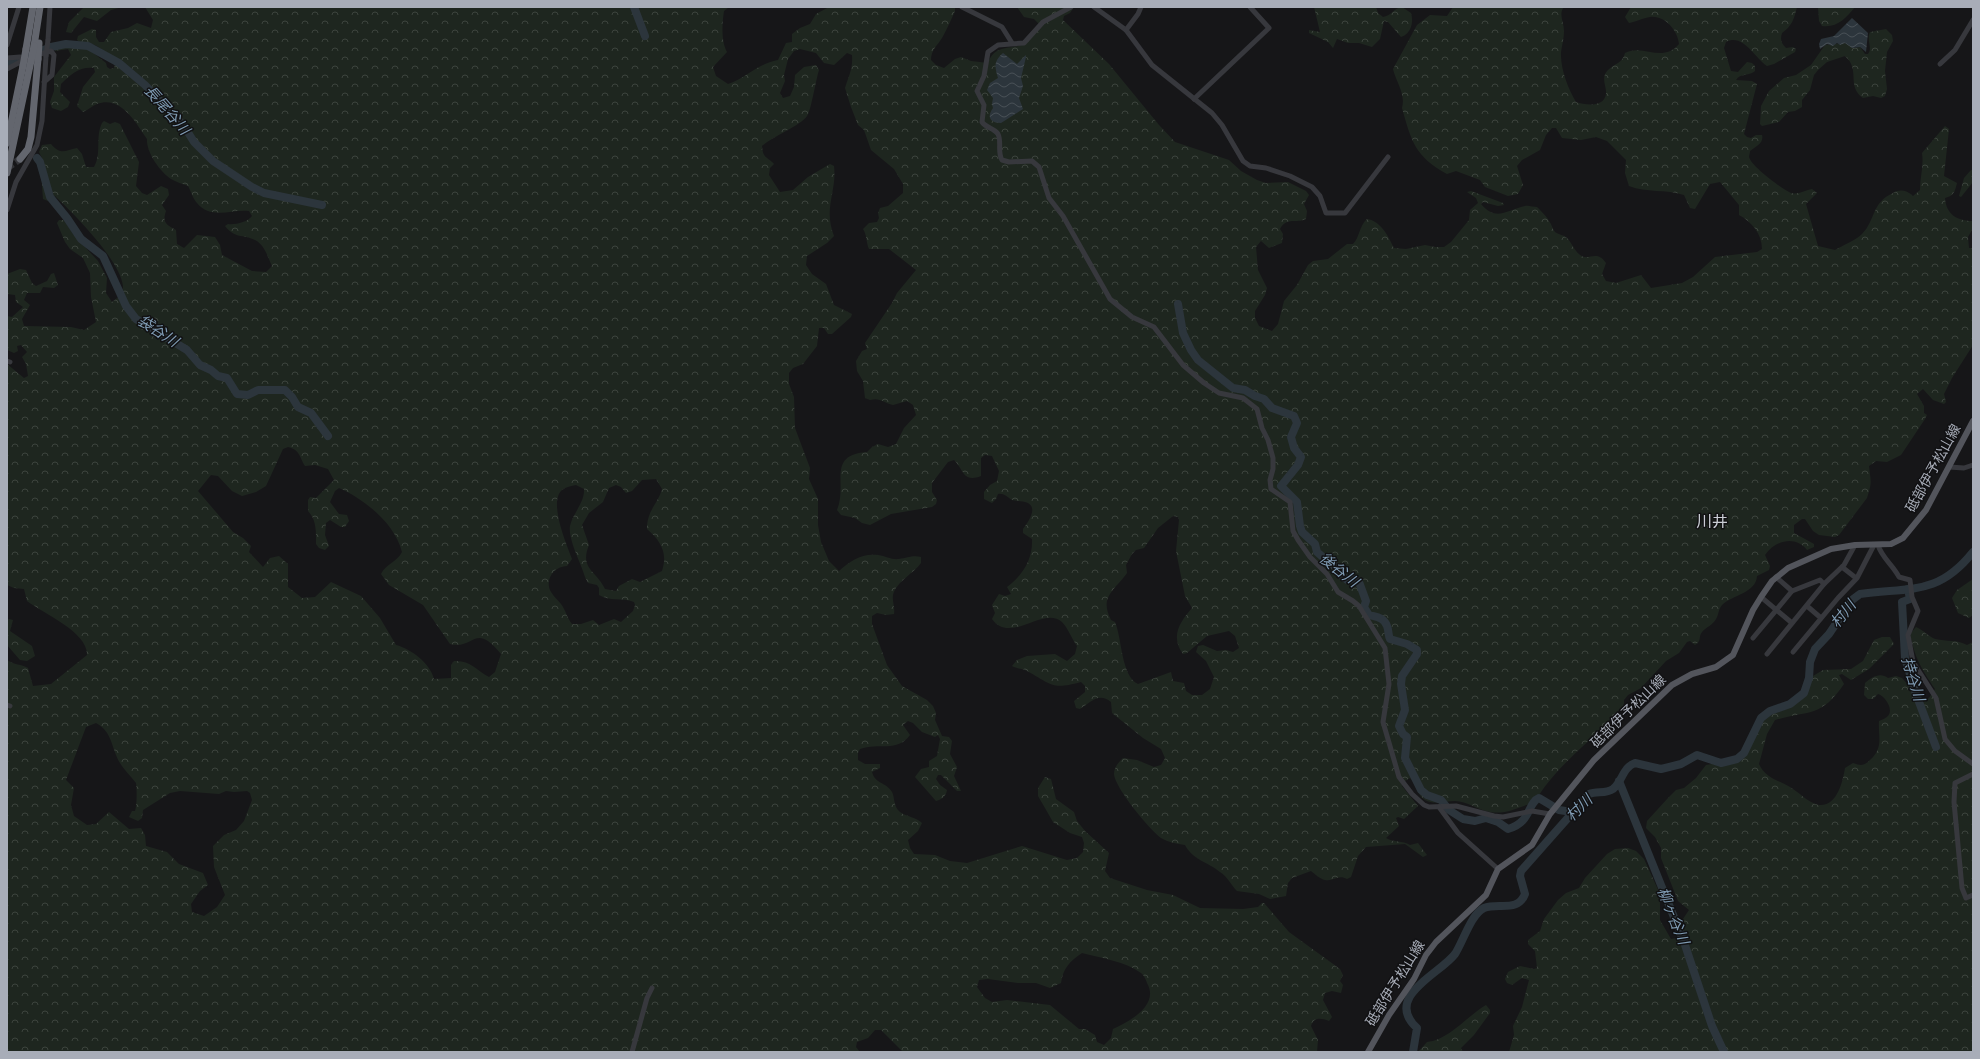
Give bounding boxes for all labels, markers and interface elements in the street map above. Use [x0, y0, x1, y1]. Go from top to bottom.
water label: 長尾谷川 [141, 81, 196, 140]
water label: 袋谷川 [134, 310, 184, 352]
street label: 砥部伊予松山線 [1901, 421, 1965, 515]
district label: 川井 [1696, 511, 1728, 531]
water label: 後谷川 [1316, 548, 1364, 592]
water label: 村川 [1826, 595, 1861, 631]
water label: 持谷川 [1898, 655, 1930, 705]
street label: 砥部伊予松山線 [1587, 670, 1669, 752]
water label: 村川 [1561, 789, 1597, 825]
water label: 柳ヶ谷川 [1653, 884, 1694, 949]
street label: 砥部伊予松山線 [1361, 937, 1429, 1029]

